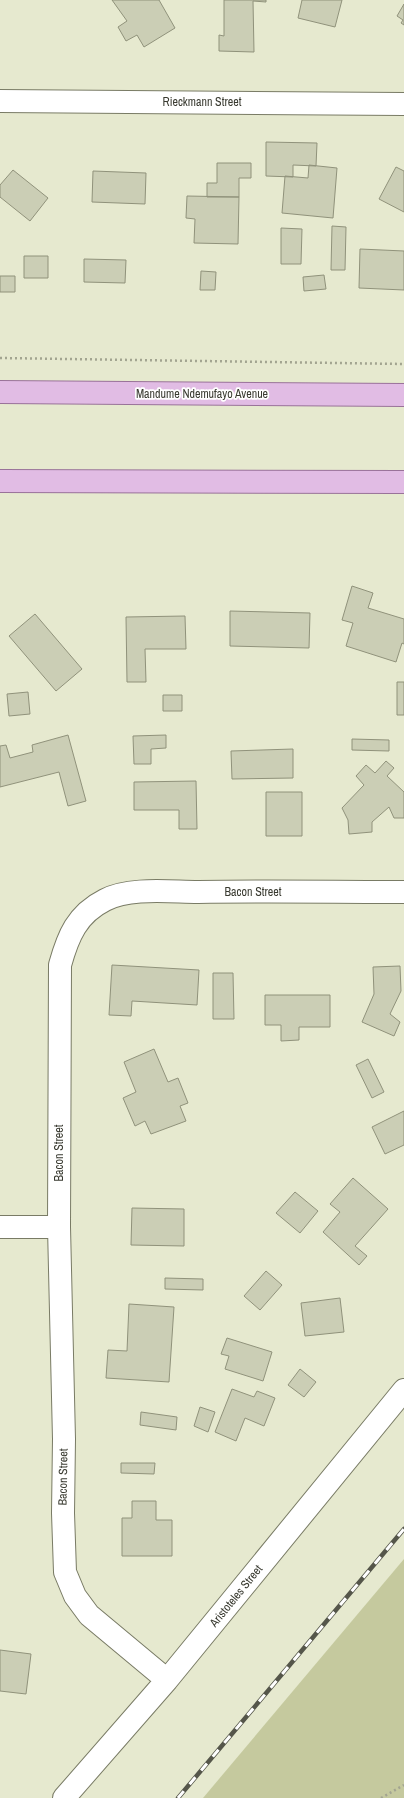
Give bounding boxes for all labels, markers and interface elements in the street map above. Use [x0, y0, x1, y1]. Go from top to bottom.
street label: Rieckmann Street [163, 94, 242, 110]
street label: Mandume Ndemufayo Avenue [136, 386, 268, 402]
street label: Bacon Street [225, 884, 282, 900]
street label: Bacon Street [51, 1124, 67, 1181]
street label: Bacon Street [55, 1448, 71, 1506]
street label: Aristoteles Street [205, 1561, 266, 1631]

